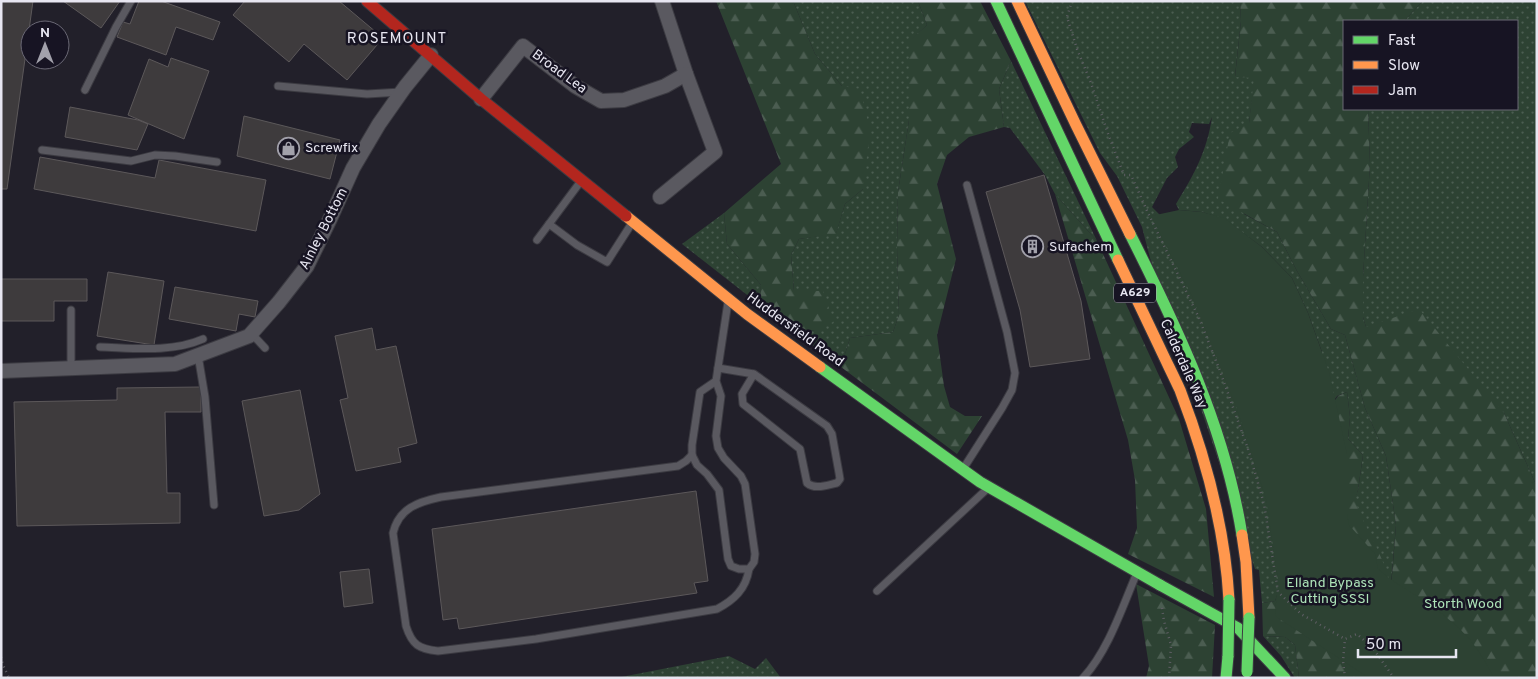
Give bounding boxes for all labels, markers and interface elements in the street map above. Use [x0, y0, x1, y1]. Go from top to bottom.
north arrow [20, 20, 70, 70]
legend [1343, 20, 1518, 110]
text: N [40, 25, 50, 42]
district label: ROSEMOUNT [347, 30, 447, 49]
text: Fast [1388, 32, 1416, 51]
street label: Broad Lea [528, 46, 590, 98]
text: Slow [1388, 57, 1420, 76]
text: Jam [1388, 82, 1417, 101]
shop icon: Screwfix [277, 136, 301, 160]
place label: Screwfix [305, 140, 358, 157]
street label: Ainley Bottom [296, 185, 352, 273]
building icon: Sufachem [1021, 235, 1045, 259]
place label: Sufachem [1049, 239, 1112, 256]
road number: A629 [1114, 284, 1156, 302]
street label: Huddersfield Road [743, 289, 847, 371]
street label: Calderdale Way [1156, 317, 1210, 411]
park label: Elland Bypass Cutting SSSI [1286, 575, 1374, 608]
park label: Storth Wood [1424, 596, 1502, 613]
scale bar [1358, 626, 1456, 658]
text: 50 m [1366, 636, 1401, 655]

